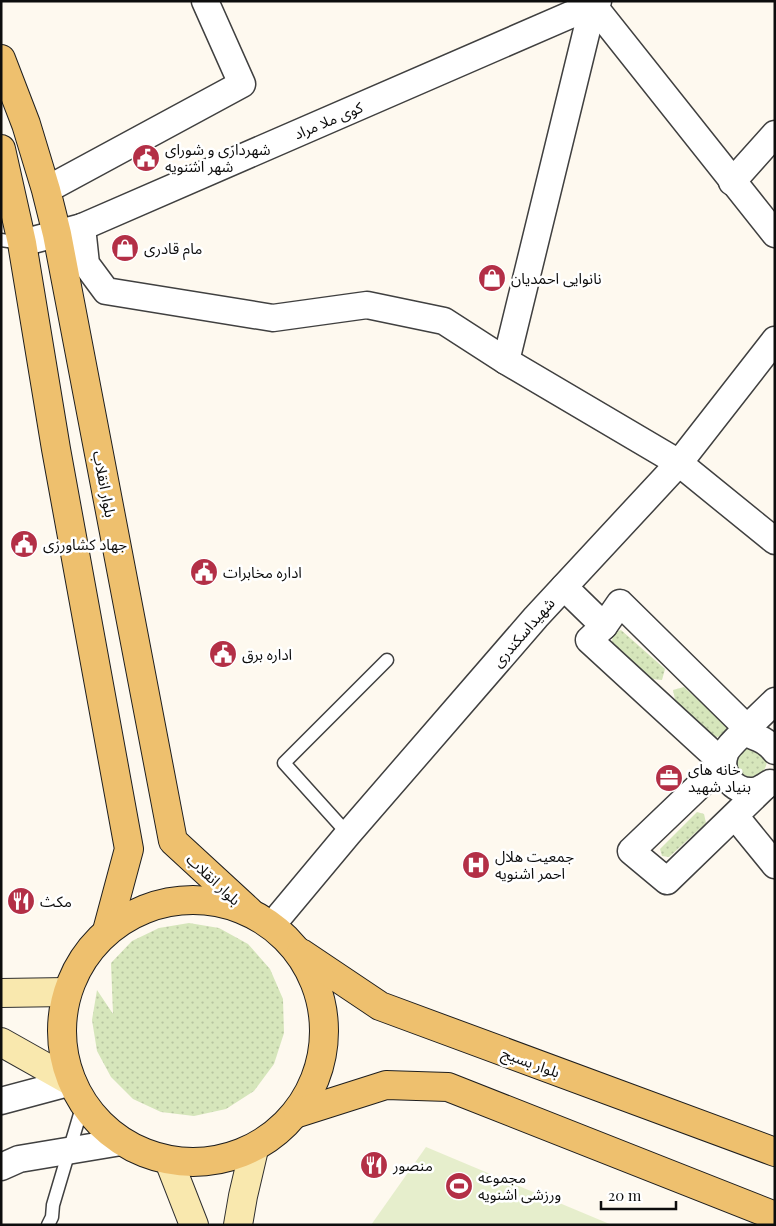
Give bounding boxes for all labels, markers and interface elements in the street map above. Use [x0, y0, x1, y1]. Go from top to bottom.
street label: کوی ملا مراد [290, 96, 366, 143]
place label: شهرداری و شورای شهر اشنویه [165, 139, 271, 176]
public building icon: شهرداری و شورای شهر اشنویه [131, 143, 161, 173]
shop icon: مام قادری [110, 233, 140, 263]
place label: مام قادری [144, 238, 202, 260]
shop icon: نانوایی احمدیان [477, 263, 507, 293]
place label: نانوایی احمدیان [511, 268, 602, 288]
street label: بلوار انقلاب [89, 449, 121, 519]
public building icon: جهاد کشاورزی [9, 529, 39, 559]
place label: جهاد کشاورزی [43, 534, 127, 554]
public building icon: اداره مخابرات [189, 557, 219, 587]
place label: اداره مخابرات [223, 562, 302, 582]
street label: شهیداسکندری [487, 593, 559, 671]
public building icon: اداره برق [208, 639, 238, 669]
place label: اداره برق [242, 644, 292, 664]
place label: خانه های بنیاد شهید [688, 759, 751, 796]
office icon: خانه های بنیاد شهید [654, 763, 684, 793]
place label: جمعیت هلال احمر اشنویه [495, 846, 574, 883]
street label: بلوار انقلاب [183, 849, 245, 909]
hospital icon: جمعیت هلال احمر اشنویه [461, 850, 491, 880]
restaurant icon: مکث [6, 886, 36, 916]
place label: مکث [40, 891, 72, 911]
street label: بلوار بسیج [498, 1042, 563, 1085]
restaurant icon: منصور [359, 1150, 389, 1180]
place label: منصور [392, 1155, 433, 1175]
place label: مجموعه ورزشی اشنویه [478, 1167, 561, 1204]
sports icon: مجموعه ورزشی اشنویه [444, 1171, 474, 1201]
scale bar [601, 1178, 676, 1210]
text: 20 m [608, 1185, 642, 1205]

